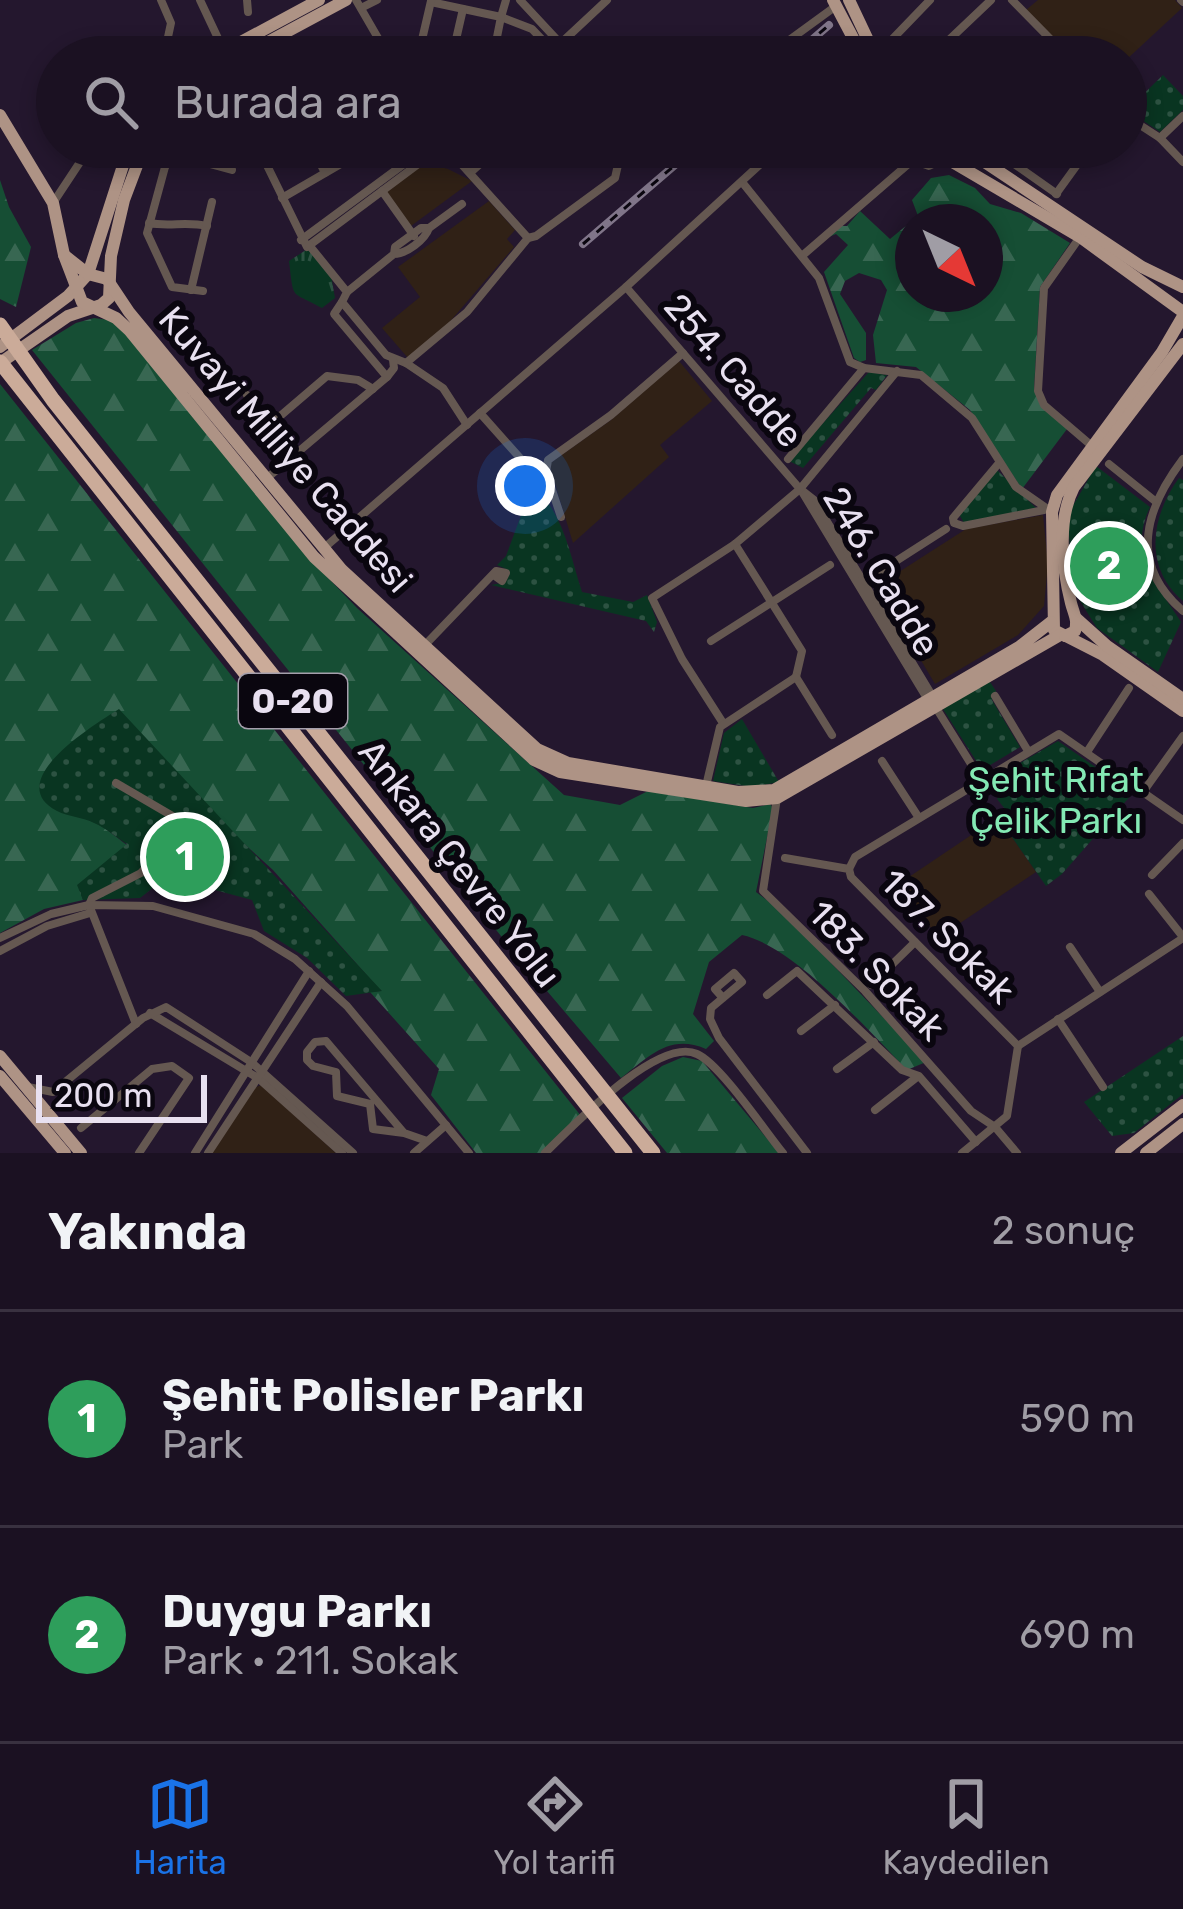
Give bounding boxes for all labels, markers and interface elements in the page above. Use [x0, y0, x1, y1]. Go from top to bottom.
search box [36, 36, 1147, 168]
icon: search [78, 69, 144, 135]
text: Burada ara [174, 76, 402, 129]
north arrow [895, 204, 1003, 312]
street label: 254. Cadde [655, 285, 812, 456]
street label: Kuvayi Milliye Caddesi [150, 298, 421, 601]
your location [495, 456, 555, 516]
street label: 246. Cadde [814, 479, 949, 664]
pin: 2 [1070, 521, 1148, 611]
road number: O-20 [239, 674, 347, 728]
street label: Ankara Çevre Yolu [350, 731, 570, 996]
park label: Şehit Rıfat Çelik Parkı [968, 758, 1144, 842]
pin: 1 [146, 812, 224, 902]
street label: 187. Sokak [872, 860, 1024, 1013]
street label: 183. Sokak [800, 892, 954, 1049]
scale bar [36, 1069, 207, 1122]
text: 200 m [54, 1076, 153, 1115]
text: Yakında [48, 1201, 247, 1262]
text: 2 sonuç [992, 1208, 1135, 1254]
text: Şehit Polisler Parkı [162, 1369, 584, 1422]
text: 1 [77, 1396, 97, 1442]
text: 590 m [1020, 1396, 1135, 1442]
text: Park [162, 1422, 243, 1468]
text: Duygu Parkı [162, 1585, 432, 1638]
text: 2 [74, 1612, 100, 1658]
text: 690 m [1019, 1612, 1135, 1658]
text: Park · 211. Sokak [162, 1638, 458, 1684]
tab: Harita [133, 1771, 227, 1882]
tab: Yol tarifi [493, 1771, 616, 1882]
tab: Kaydedilen [882, 1771, 1050, 1882]

